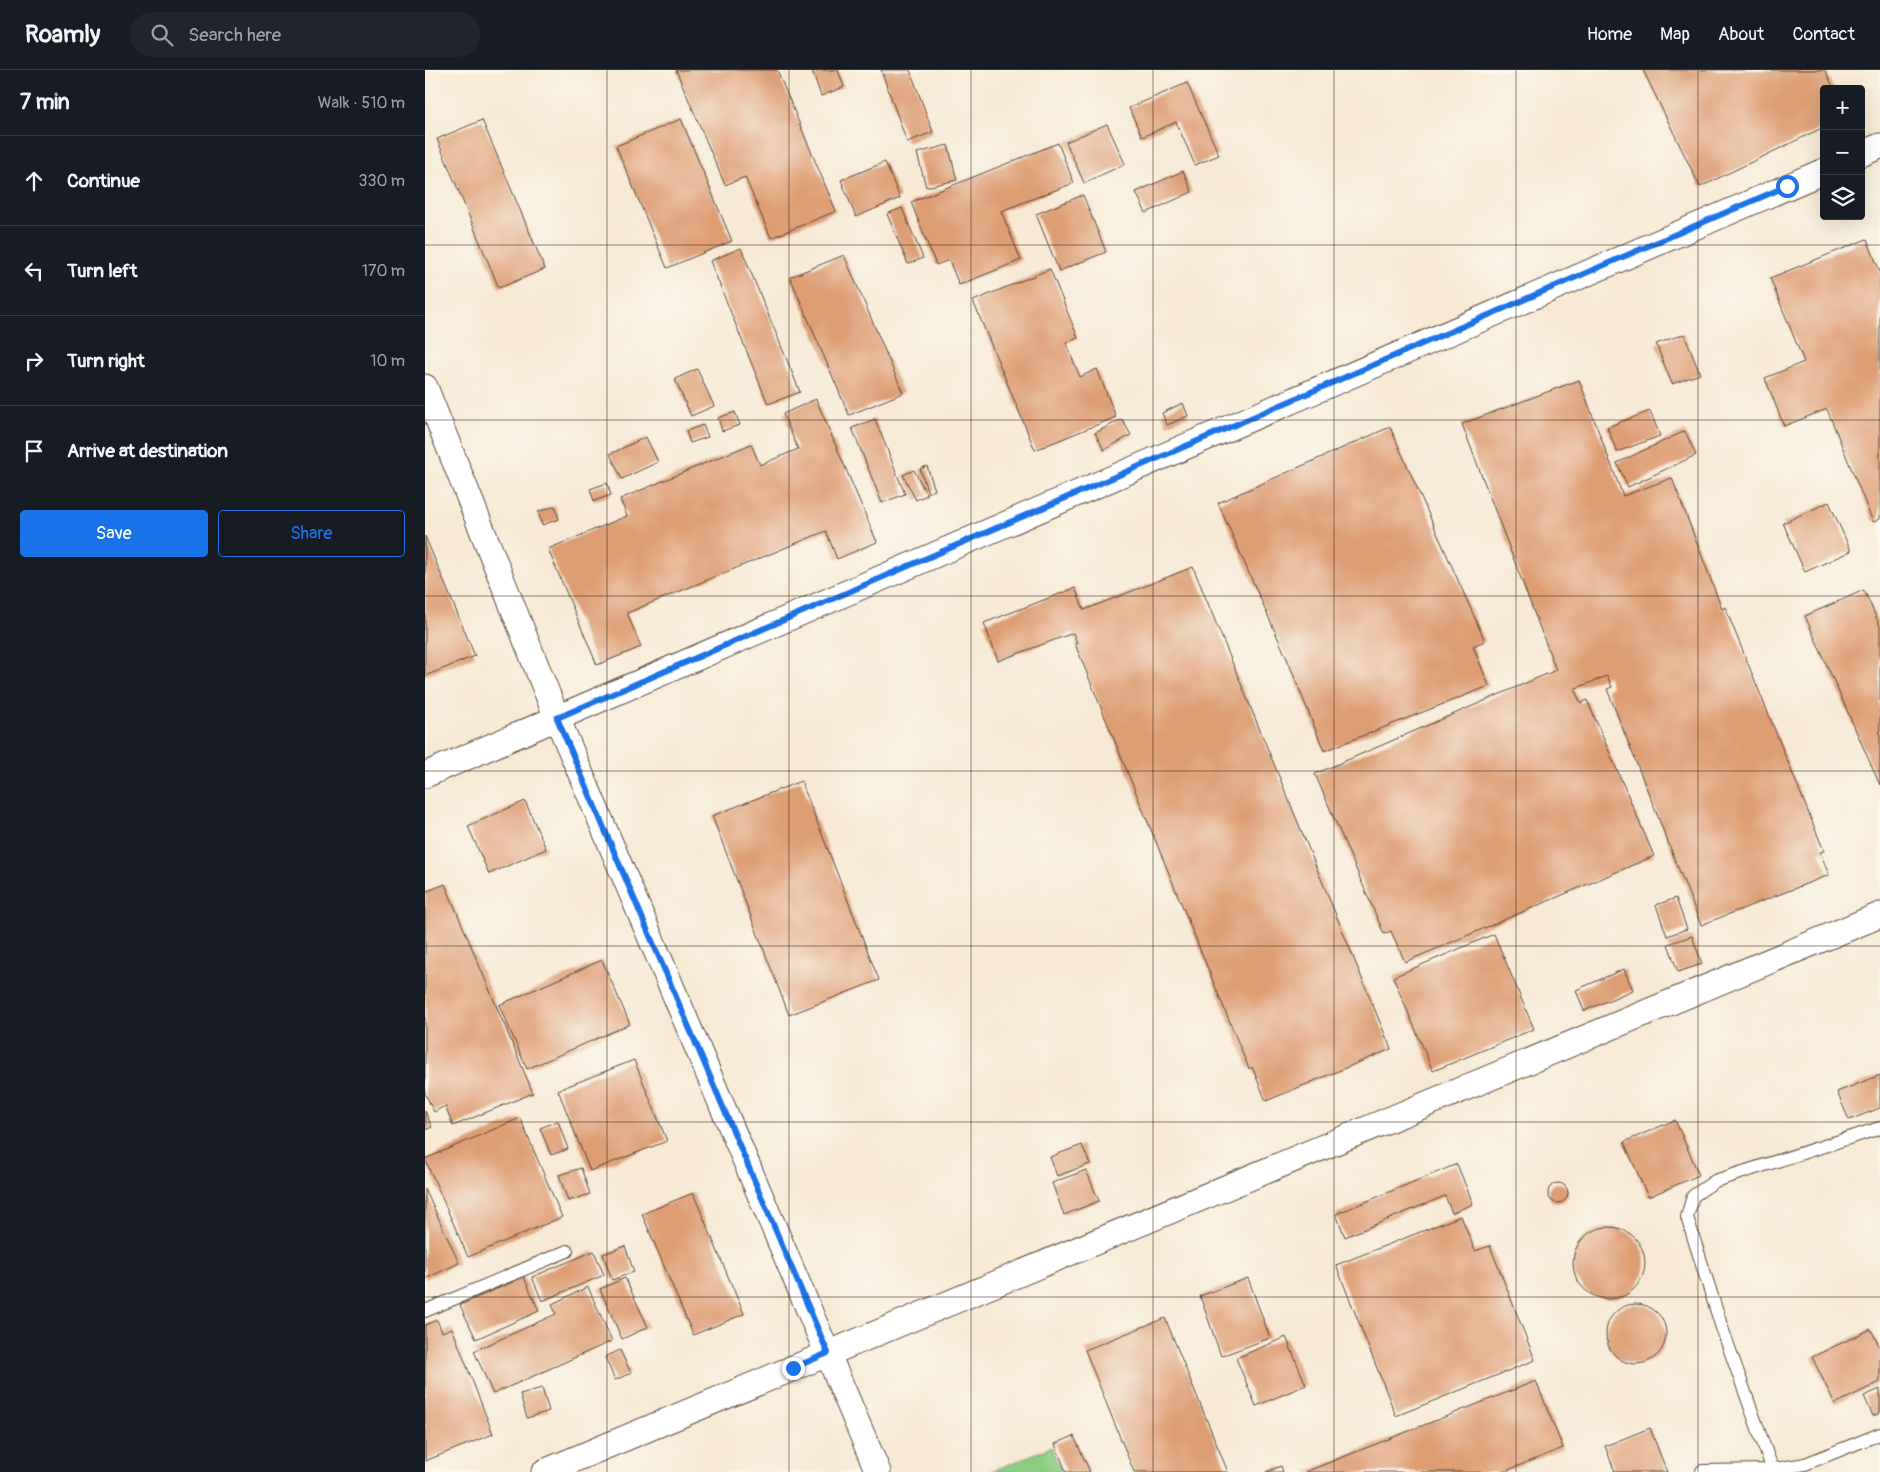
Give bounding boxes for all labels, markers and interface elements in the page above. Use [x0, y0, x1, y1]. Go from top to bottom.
search box [130, 12, 480, 57]
text: Roamly [25, 20, 100, 49]
icon: search [148, 21, 176, 49]
text: Search here [188, 23, 281, 47]
text: Home [1587, 23, 1632, 46]
text: Map [1660, 23, 1690, 46]
text: About [1718, 23, 1764, 46]
text: Contact [1792, 23, 1855, 46]
map controls [1820, 85, 1865, 220]
button: + [1820, 85, 1865, 130]
text: 7 min [20, 89, 70, 116]
text: Walk · 510 m [318, 93, 405, 113]
button: − [1820, 130, 1865, 175]
icon: ahead [20, 167, 48, 195]
text: Continue [67, 169, 140, 193]
text: 330 m [359, 171, 405, 191]
route start [1776, 175, 1799, 198]
button: layers [1820, 175, 1865, 220]
icon: left [20, 257, 48, 285]
text: Turn left [67, 259, 137, 283]
text: 170 m [362, 261, 405, 281]
icon: right [20, 347, 48, 375]
text: Turn right [67, 349, 145, 373]
text: 10 m [370, 351, 405, 371]
icon: arrive [20, 437, 48, 465]
text: Arrive at destination [67, 439, 228, 463]
button: Save [20, 510, 208, 557]
button: Share [218, 510, 405, 557]
route end [782, 1357, 805, 1380]

